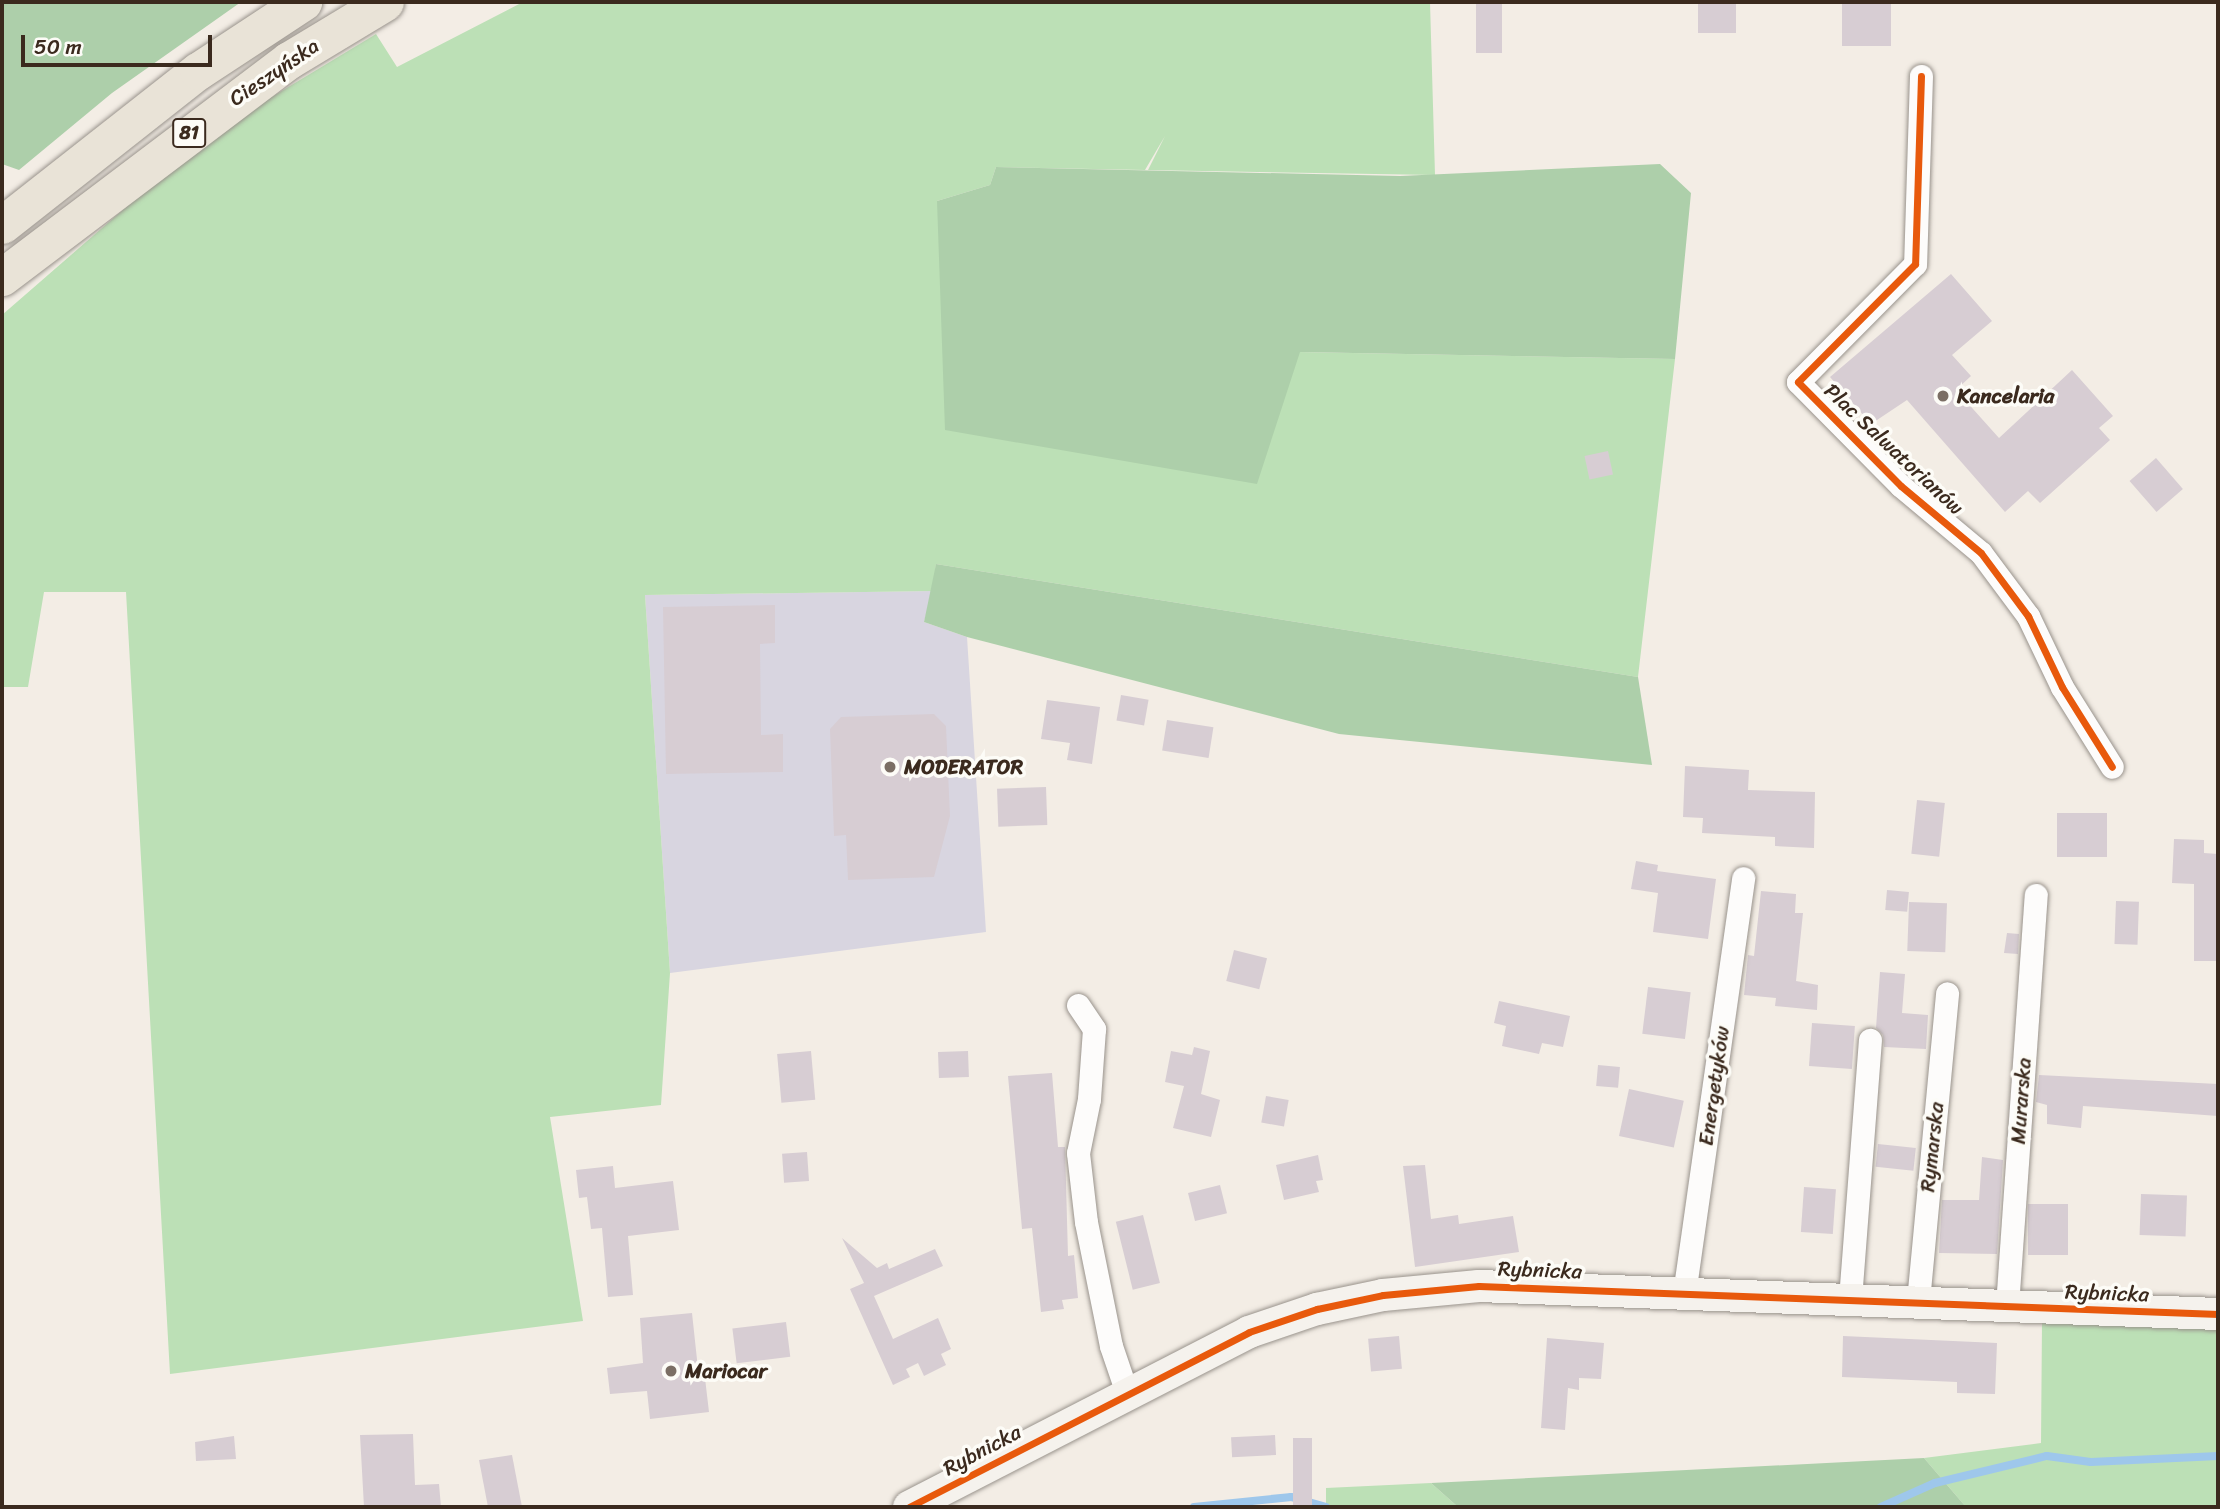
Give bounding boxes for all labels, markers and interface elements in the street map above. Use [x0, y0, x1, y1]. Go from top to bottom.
scale bar [24, 21, 215, 65]
text: 50 m [34, 28, 82, 66]
street label: Cieszyńska [224, 33, 324, 111]
road number: 81 [172, 118, 206, 148]
street label: Plac Salwatorianów [1819, 378, 1969, 520]
place label: Kancelaria [1957, 383, 2054, 409]
marker: Kancelaria [1935, 388, 1951, 404]
place label: MODERATOR [904, 754, 1023, 780]
marker: MODERATOR [882, 759, 898, 775]
street label: Energetyków [1693, 1025, 1735, 1147]
street label: Murarska [2005, 1057, 2037, 1145]
street label: Rymarska [1915, 1101, 1949, 1193]
street label: Rybnicka [1497, 1256, 1583, 1284]
street label: Rybnicka [2064, 1279, 2150, 1307]
place label: Mariocar [685, 1358, 767, 1384]
marker: Mariocar [663, 1363, 679, 1379]
street label: Rybnicka [939, 1419, 1025, 1481]

